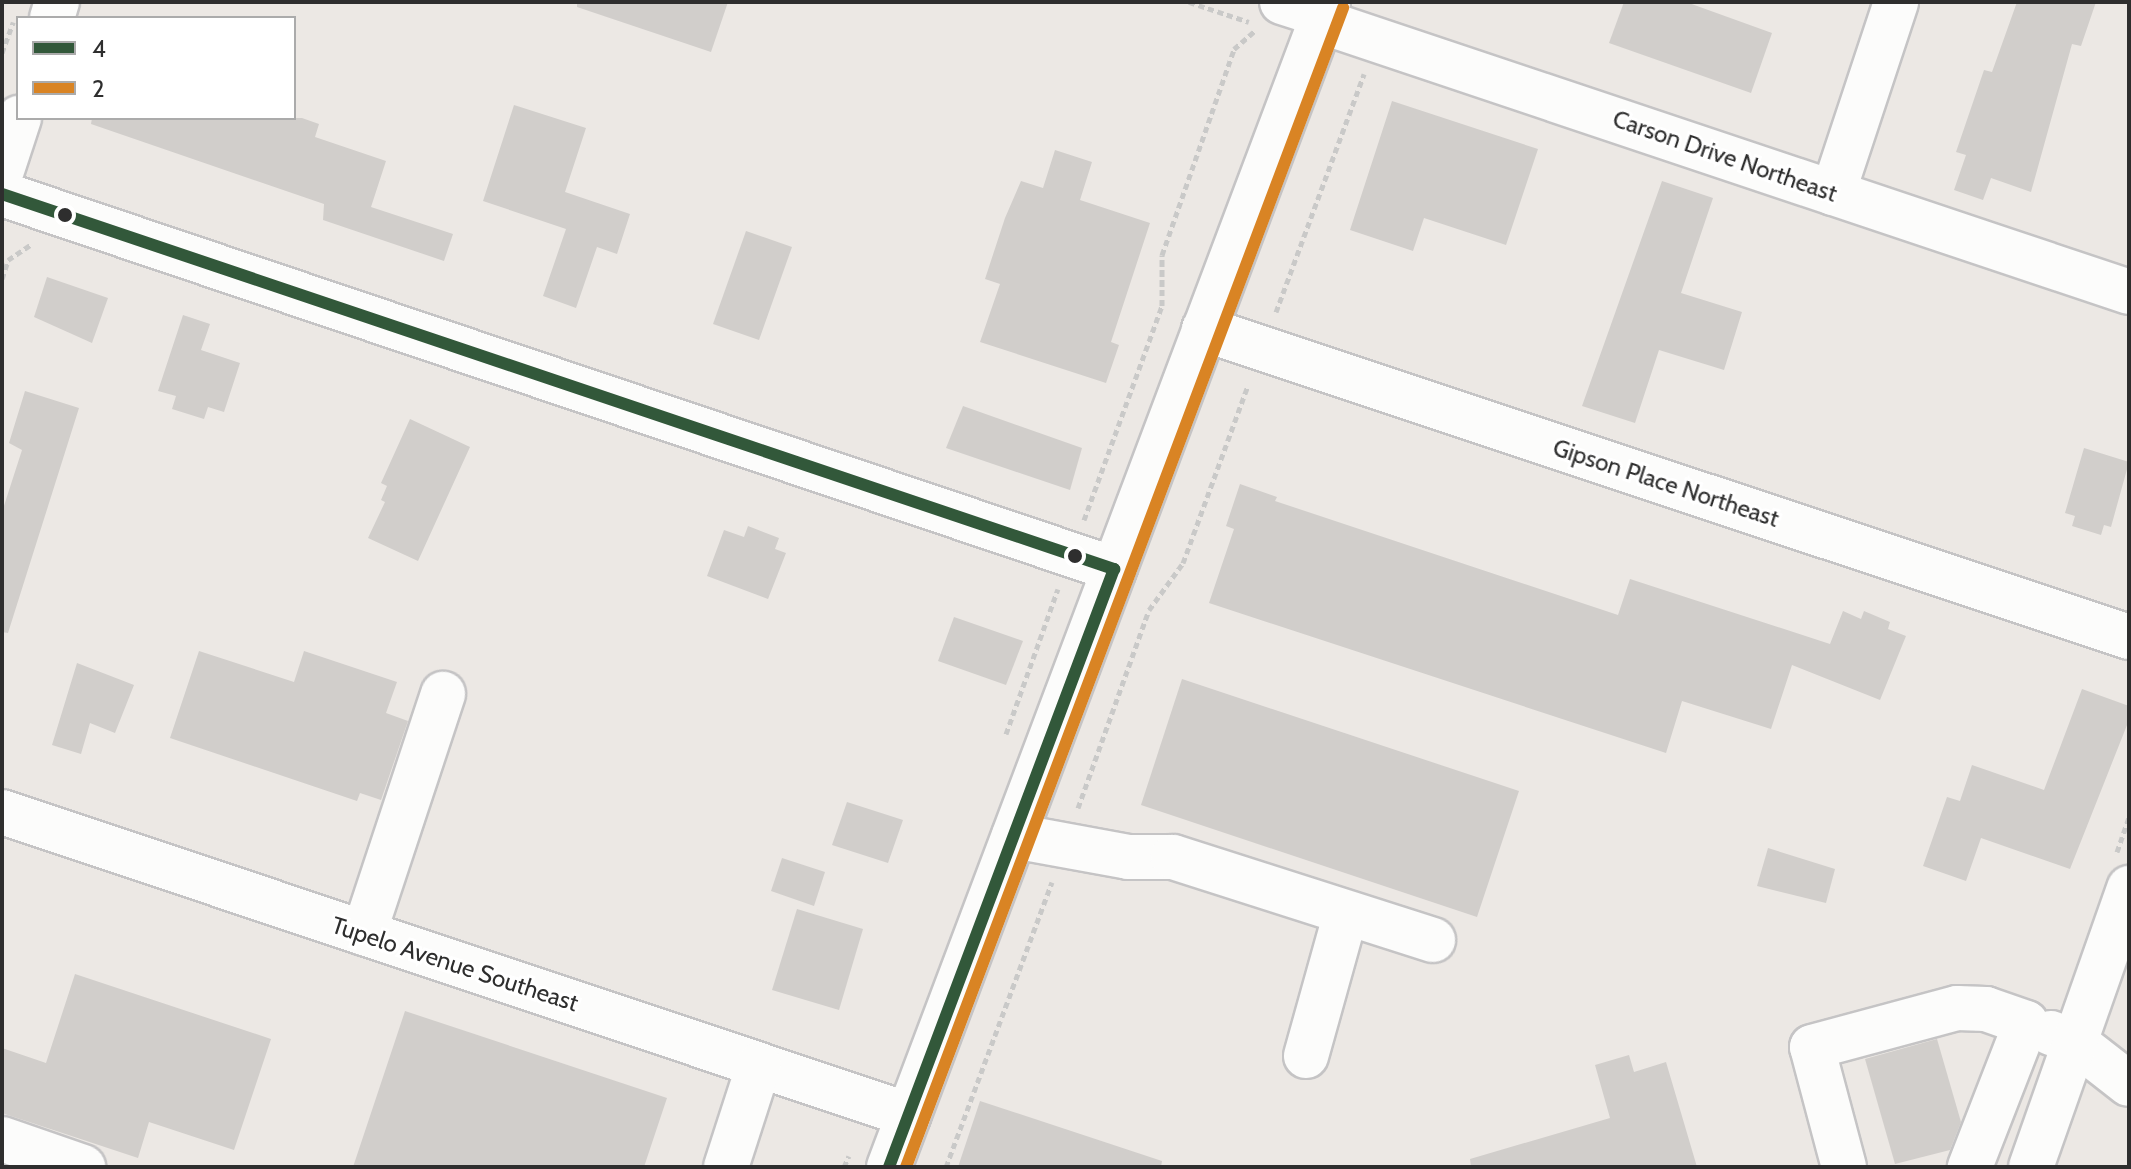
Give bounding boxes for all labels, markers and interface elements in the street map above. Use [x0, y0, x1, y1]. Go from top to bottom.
legend [16, 16, 296, 120]
text: 4 [92, 34, 106, 63]
text: 2 [92, 74, 105, 103]
street label: Carson Drive Northeast [1609, 104, 1841, 208]
unlabelled marker [57, 207, 73, 223]
street label: Gipson Place Northeast [1549, 433, 1783, 533]
unlabelled marker [1067, 548, 1083, 564]
street label: Tupelo Avenue Southeast [328, 911, 582, 1017]

